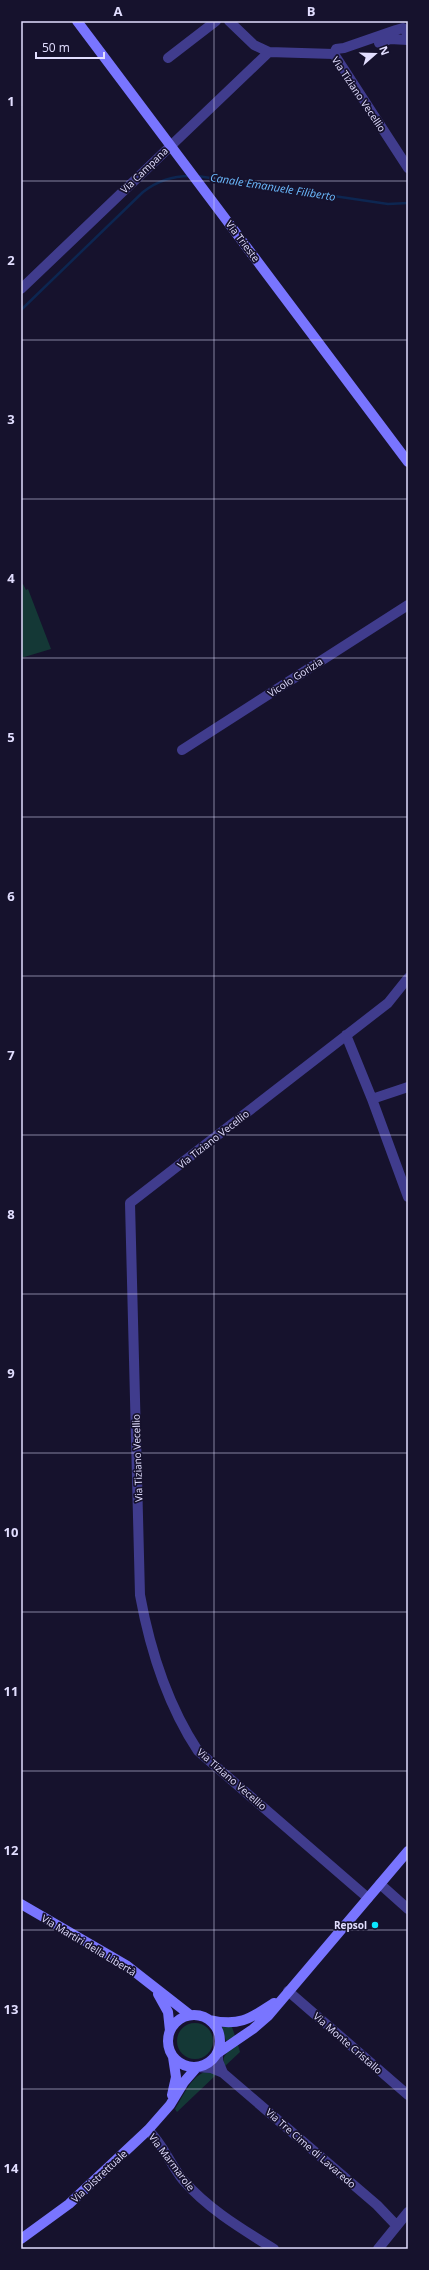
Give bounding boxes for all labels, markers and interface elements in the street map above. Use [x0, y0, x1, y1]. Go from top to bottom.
text: A [114, 2, 123, 20]
text: B [307, 2, 316, 20]
scale bar [36, 34, 104, 60]
north arrow [355, 34, 395, 74]
text: 50 m [42, 39, 70, 56]
text: N [376, 44, 393, 57]
street label: Via Tiziano Vecellio [329, 54, 389, 134]
text: 1 [7, 92, 15, 110]
street label: Via Campana [117, 144, 171, 196]
water label: Canale Emanuele Filiberto [209, 169, 337, 204]
street label: Via Trieste [223, 217, 263, 265]
text: 2 [7, 251, 15, 269]
text: 3 [7, 410, 15, 428]
text: 4 [7, 569, 15, 587]
street label: Vicolo Gorizia [265, 654, 325, 700]
text: 5 [7, 728, 15, 746]
text: 6 [7, 887, 15, 905]
text: 7 [7, 1046, 15, 1064]
street label: Via Tiziano Vecellio [174, 1106, 252, 1172]
text: 8 [7, 1205, 15, 1223]
text: 9 [7, 1364, 15, 1382]
street label: Via Tiziano Vecellio [128, 1414, 146, 1502]
text: 10 [4, 1523, 18, 1541]
text: 11 [4, 1682, 18, 1700]
street label: Via Tiziano Vecellio [194, 1745, 270, 1813]
text: 12 [4, 1841, 19, 1859]
street label: Via Martiri della Libertà [39, 1911, 139, 1979]
place label: Repsol [334, 1918, 367, 1932]
marker: Repsol [370, 1920, 380, 1930]
text: 13 [4, 2000, 18, 2018]
street label: Via Monte Cristallo [310, 2009, 386, 2077]
street label: Via Tre Cime di Lavaredo [263, 2105, 359, 2191]
street label: Via Marmarole [146, 2130, 198, 2194]
street label: Via Distrettuale [68, 2146, 130, 2205]
text: 14 [4, 2159, 19, 2177]

